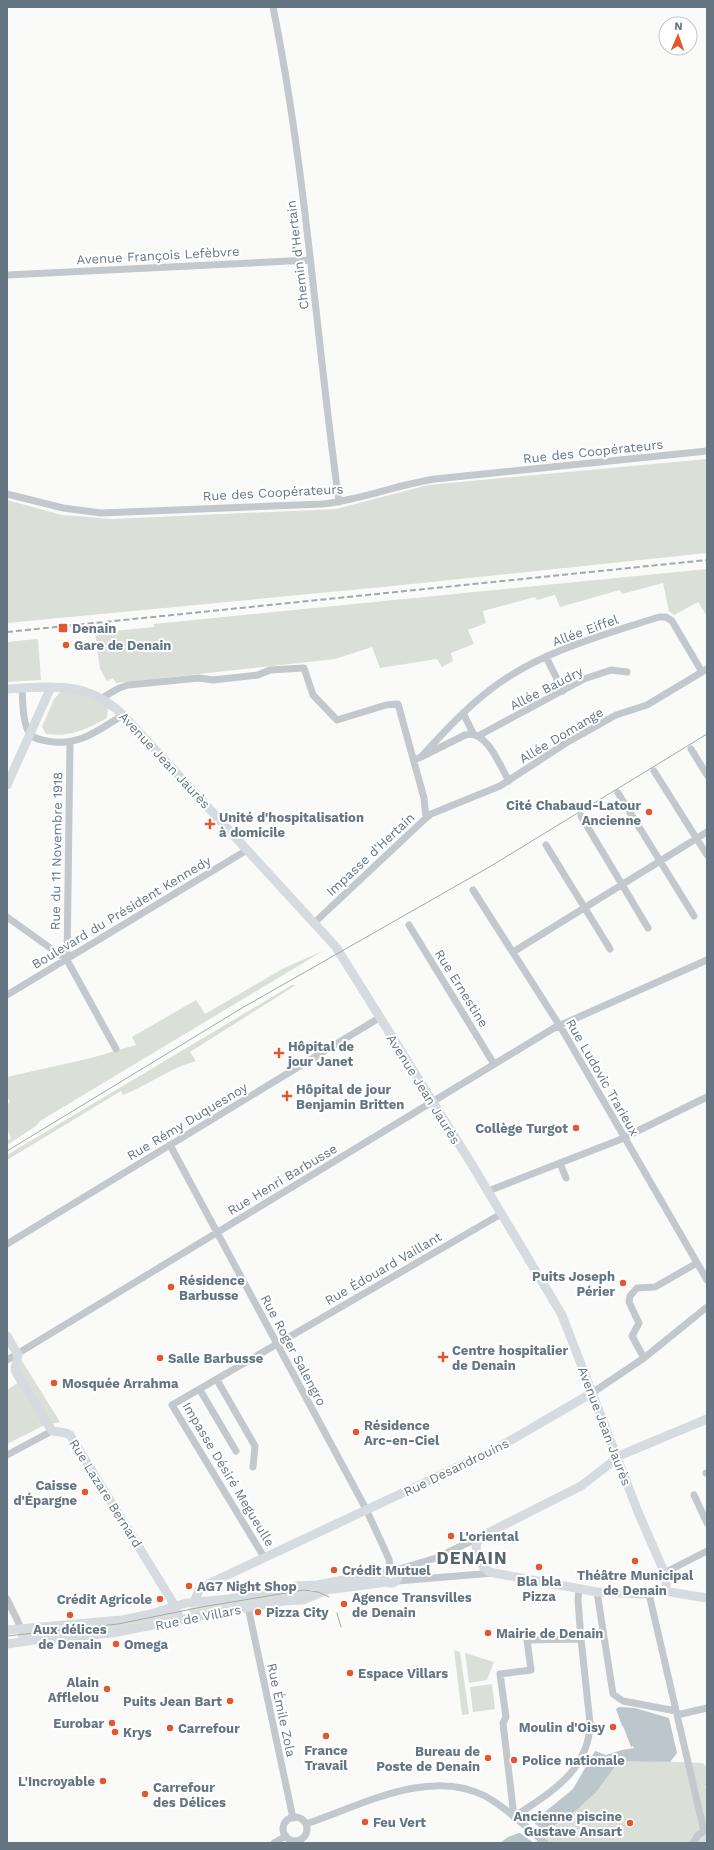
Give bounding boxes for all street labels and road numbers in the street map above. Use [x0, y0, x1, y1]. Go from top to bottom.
street label: Chemin d'Hertain [283, 199, 312, 311]
street label: Avenue François Lefèbvre [76, 244, 240, 267]
street label: Rue des Coopérateurs [522, 437, 664, 466]
street label: Rue des Coopérateurs [202, 481, 344, 504]
street label: Allée Eiffel [550, 612, 620, 649]
street label: Allée Baudry [507, 663, 586, 713]
street label: Allée Domange [517, 704, 606, 766]
street label: Avenue Jean Jaurès [116, 709, 213, 812]
street label: Rue du 11 Novembre 1918 [48, 772, 65, 930]
street label: Impasse d'Hertain [323, 810, 417, 899]
street label: Boulevard du Président Kennedy [29, 853, 214, 972]
street label: Rue Ernestine [432, 947, 491, 1030]
street label: Rue Ludovic Trarieux [563, 1016, 642, 1138]
street label: Avenue Jean Jaurès [384, 1032, 463, 1147]
street label: Rue Rémy Duquesnoy [124, 1079, 250, 1163]
street label: Rue Henri Barbusse [225, 1141, 340, 1218]
street label: Rue Édouard Vaillant [322, 1228, 445, 1308]
street label: Rue Roger Salengro [258, 1292, 329, 1408]
street label: Avenue Jean Jaurès [575, 1365, 634, 1488]
street label: Impasse Désiré Megueulle [179, 1399, 278, 1549]
street label: Rue Desandrouins [401, 1435, 511, 1499]
street label: Rue Lazare Bernard [66, 1436, 145, 1550]
street label: Rue de Villars [154, 1602, 242, 1633]
street label: Rue Émile Zola [264, 1662, 300, 1759]

